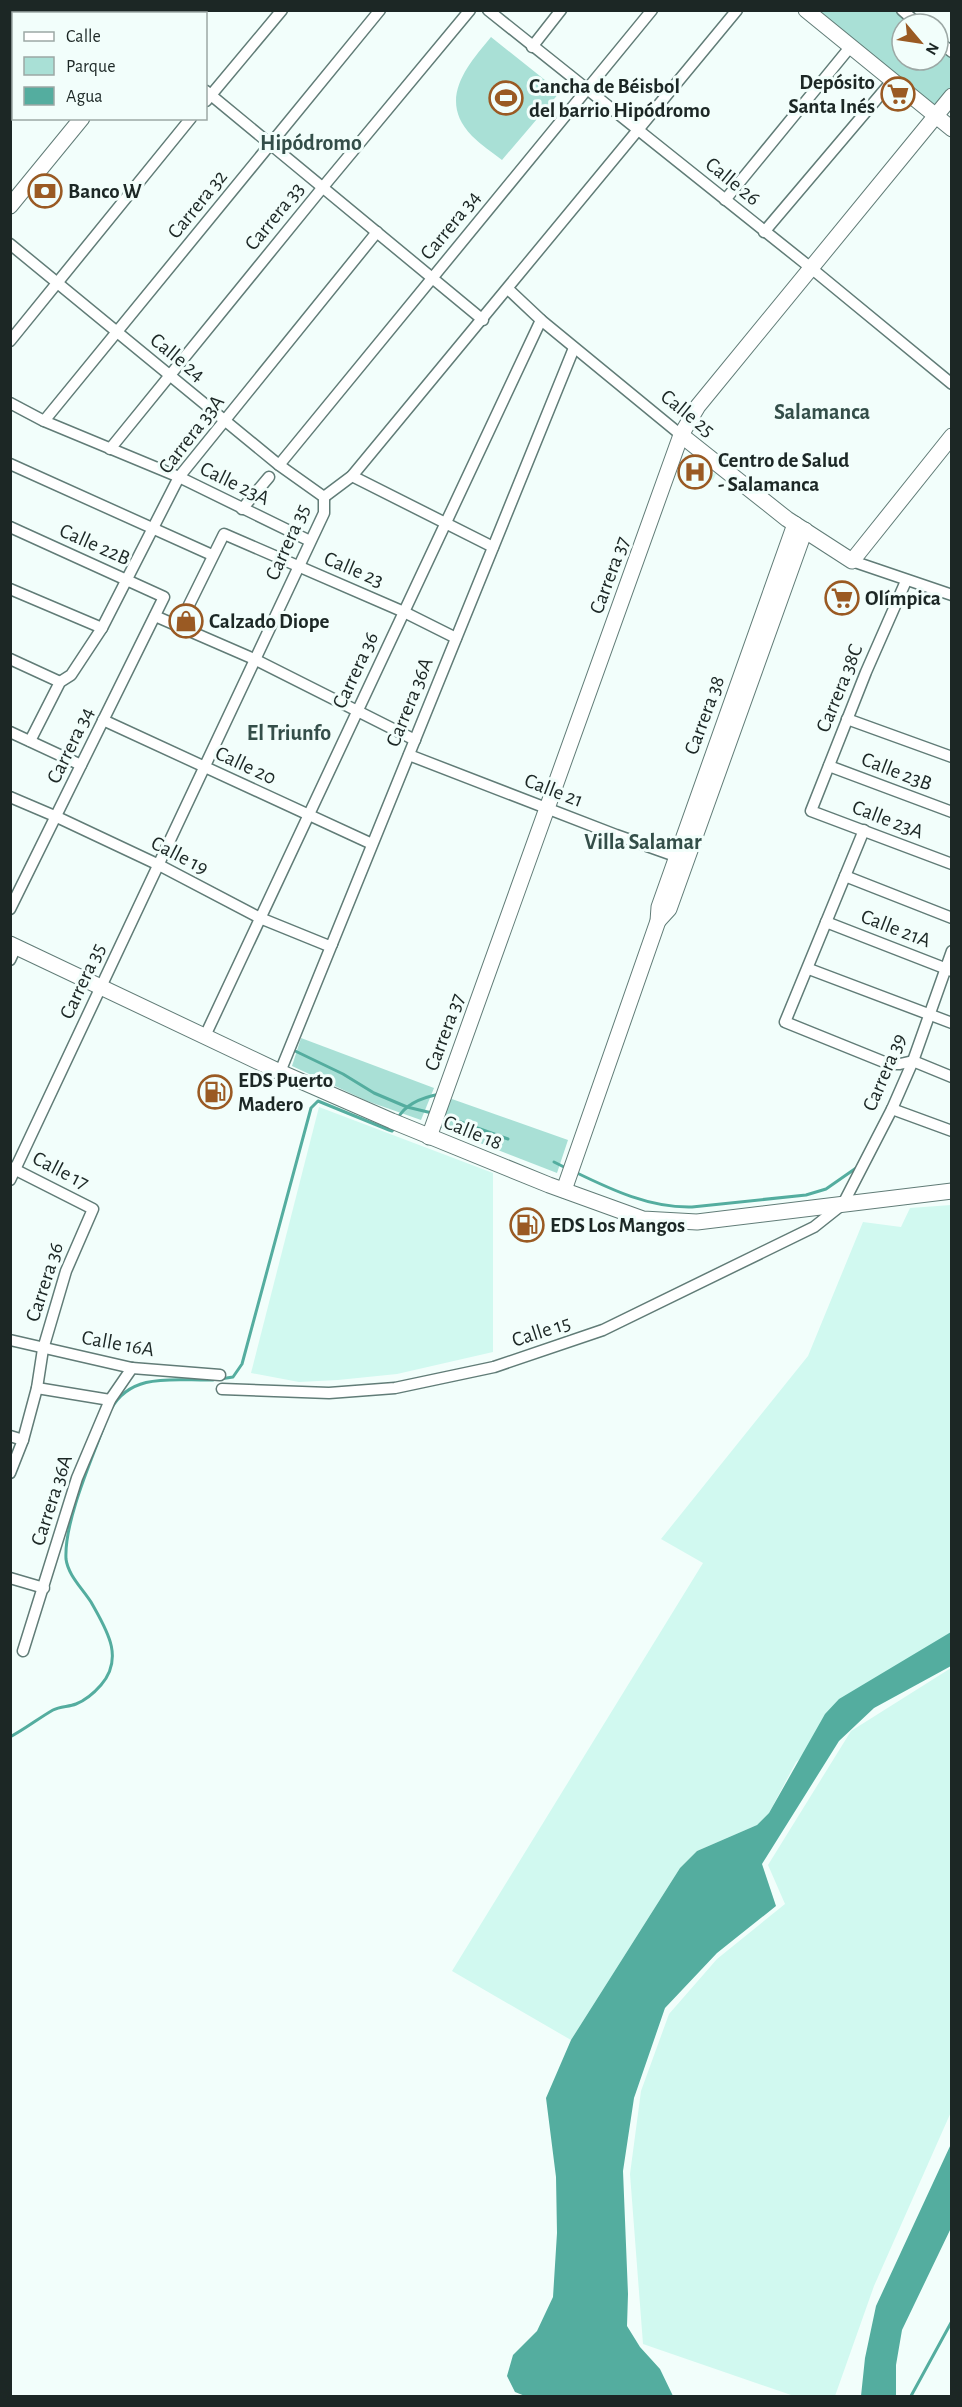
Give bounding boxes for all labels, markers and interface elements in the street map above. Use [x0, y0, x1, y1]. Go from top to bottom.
legend [12, 12, 207, 120]
north arrow [890, 12, 950, 72]
text: Calle [66, 28, 101, 46]
text: N [923, 40, 942, 58]
text: Parque [66, 58, 115, 76]
place label: Depósito Santa Inés [788, 72, 875, 117]
place label: Cancha de Béisbol del barrio Hipódromo [529, 76, 710, 121]
supermarket icon: Depósito Santa Inés [880, 76, 916, 112]
sports icon: Cancha de Béisbol del barrio Hipódromo [488, 80, 524, 116]
text: Agua [66, 88, 103, 106]
district label: Hipódromo [260, 132, 362, 154]
street label: Calle 26 [701, 153, 764, 210]
street label: Carrera 32 [164, 166, 231, 243]
bank icon: Banco W [27, 173, 63, 209]
street label: Carrera 33 [241, 178, 308, 254]
place label: Banco W [68, 181, 142, 202]
street label: Carrera 34 [416, 187, 484, 264]
street label: Calle 24 [146, 329, 209, 386]
street label: Calle 25 [657, 386, 719, 441]
street label: Carrera 33A [155, 391, 228, 477]
district label: Salamanca [774, 401, 870, 423]
place label: Centro de Salud - Salamanca [718, 450, 849, 495]
hospital icon: Centro de Salud - Salamanca [677, 454, 713, 490]
street label: Calle 23A [197, 458, 273, 509]
street label: Carrera 35 [261, 501, 313, 583]
street label: Calle 22B [56, 520, 133, 569]
street label: Carrera 37 [586, 533, 633, 617]
street label: Calle 23 [321, 548, 387, 591]
supermarket icon: Olímpica [824, 580, 860, 616]
place label: Olímpica [865, 588, 941, 609]
shop icon: Calzado Diope [168, 603, 204, 639]
place label: Calzado Diope [209, 611, 330, 632]
street label: Carrera 36 [329, 629, 382, 712]
street label: Carrera 38C [812, 641, 867, 735]
street label: Carrera 36A [382, 655, 437, 750]
street label: Carrera 38 [681, 673, 728, 757]
street label: Carrera 34 [43, 704, 98, 787]
district label: El Triunfo [247, 722, 331, 744]
street label: Calle 20 [212, 742, 280, 789]
street label: Calle 23B [859, 748, 935, 794]
street label: Calle 21 [522, 770, 586, 811]
street label: Calle 23A [849, 796, 926, 843]
district label: Villa Salamar [584, 831, 702, 853]
street label: Calle 19 [148, 832, 212, 879]
street label: Calle 21A [858, 906, 934, 951]
street label: Carrera 35 [56, 940, 109, 1022]
street label: Carrera 37 [421, 990, 468, 1074]
street label: Carrera 39 [859, 1030, 910, 1114]
place label: EDS Puerto Madero [238, 1070, 333, 1115]
fuel station icon: EDS Puerto Madero [197, 1074, 233, 1110]
street label: Calle 18 [440, 1111, 505, 1154]
street label: Calle 17 [29, 1147, 93, 1194]
fuel station icon: EDS Los Mangos [509, 1207, 545, 1243]
place label: EDS Los Mangos [550, 1215, 685, 1236]
street label: Carrera 36 [22, 1240, 67, 1324]
street label: Calle 15 [509, 1312, 573, 1351]
street label: Calle 16A [80, 1327, 156, 1360]
street label: Carrera 36A [27, 1452, 76, 1548]

